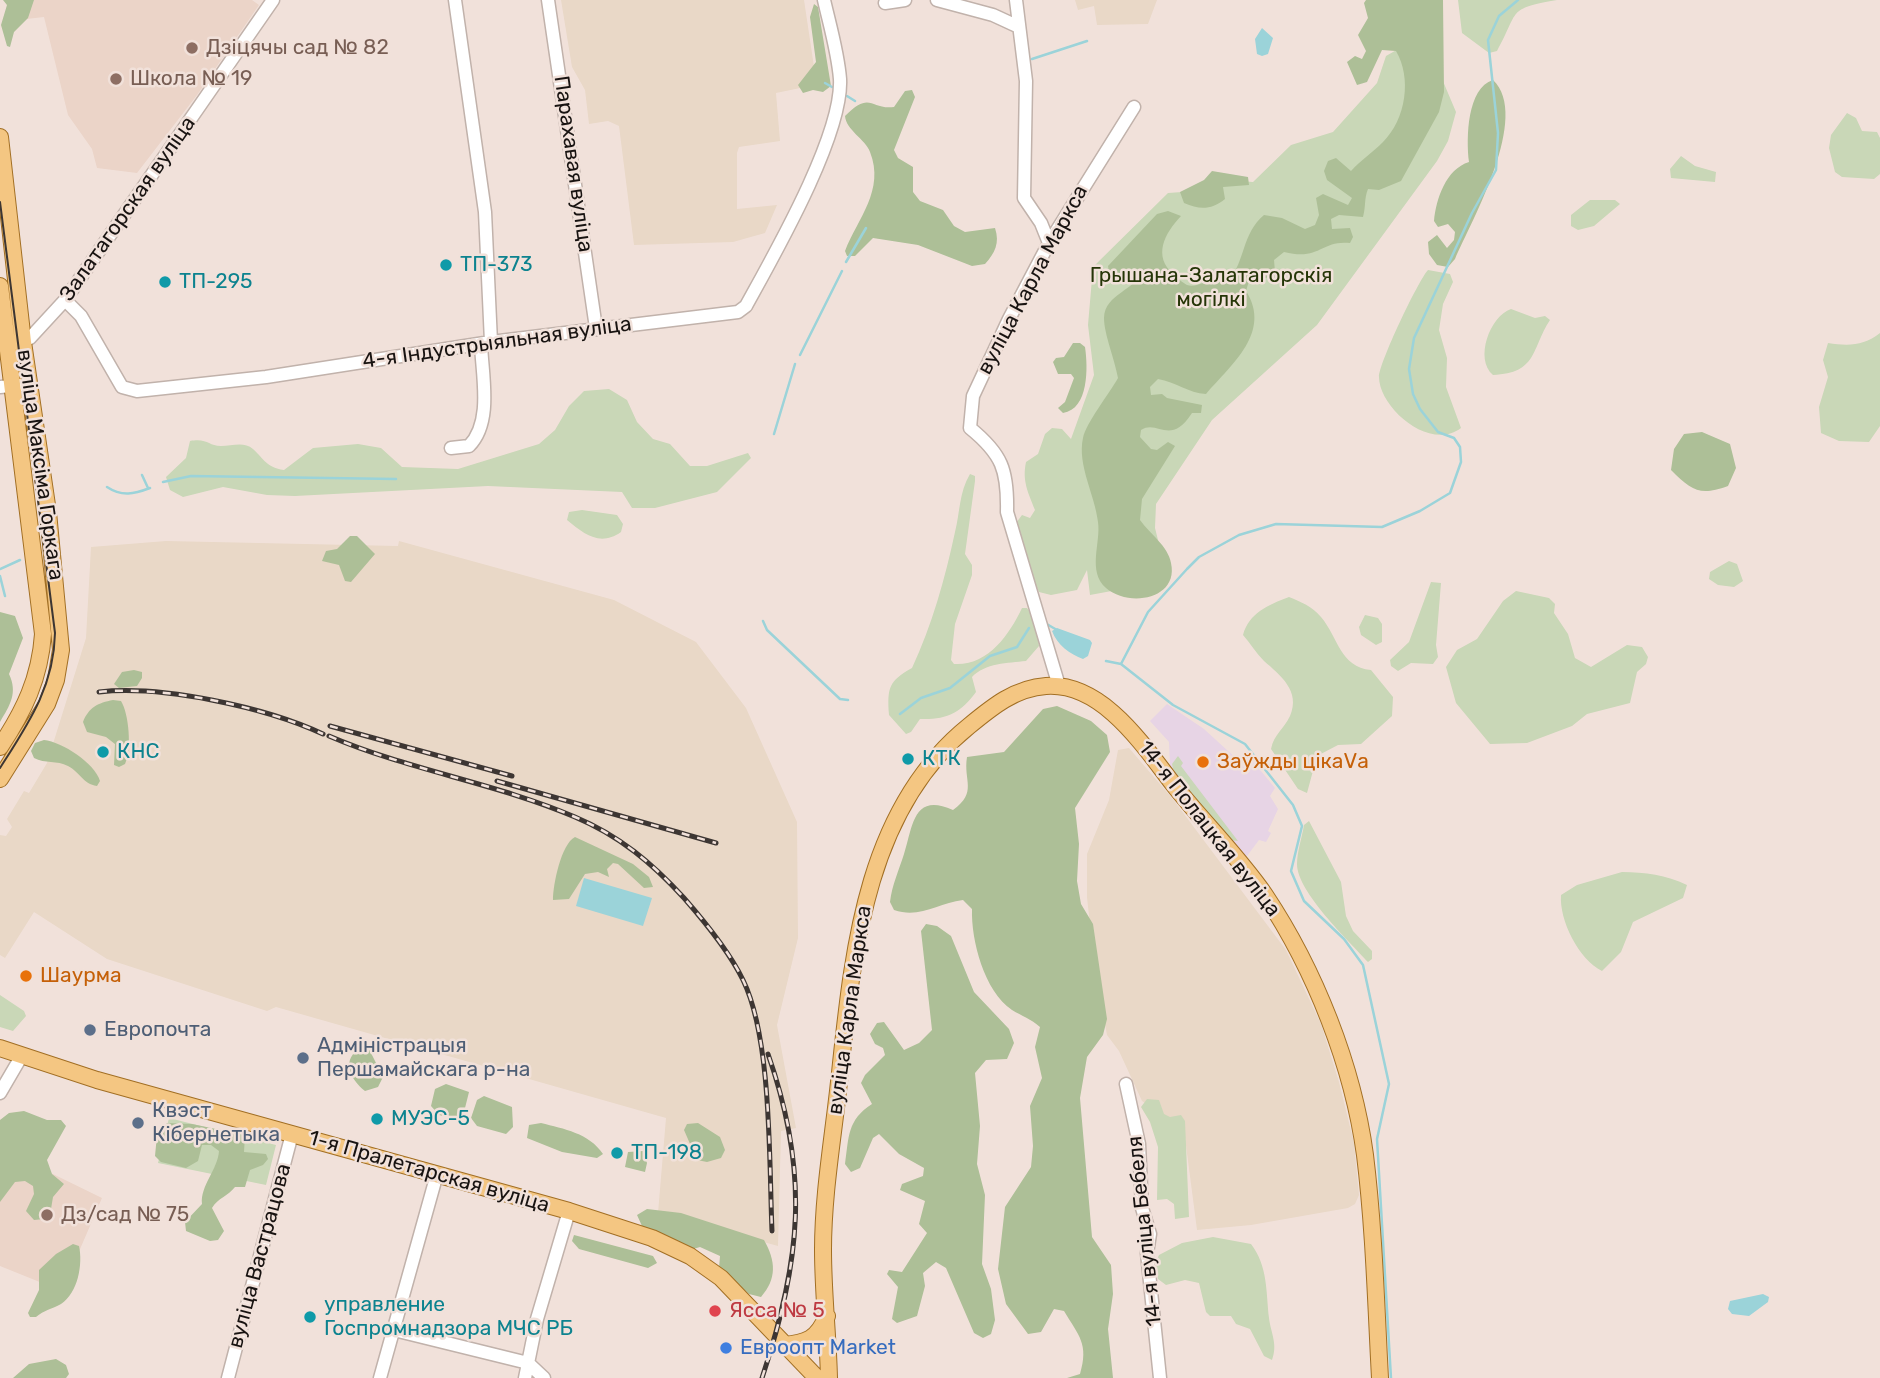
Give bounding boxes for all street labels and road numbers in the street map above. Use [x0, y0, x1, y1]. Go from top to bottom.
street label: Парахавая вуліца [548, 74, 598, 254]
street label: Залатагорская вуліца [55, 112, 201, 306]
street label: вуліца Карла Маркса [972, 181, 1094, 379]
street label: 4-я Індустрыяльная вуліца [361, 312, 633, 374]
street label: вуліца Максіма Горкага [11, 348, 69, 582]
street label: 14-я Полацкая вуліца [1132, 736, 1286, 922]
street label: вуліца Карла Маркса [823, 904, 877, 1116]
street label: 1-я Пралетарская вуліца [306, 1126, 552, 1218]
street label: 14-я вуліца Бебеля [1122, 1135, 1168, 1327]
street label: вуліца Вастрацова [223, 1161, 297, 1351]

